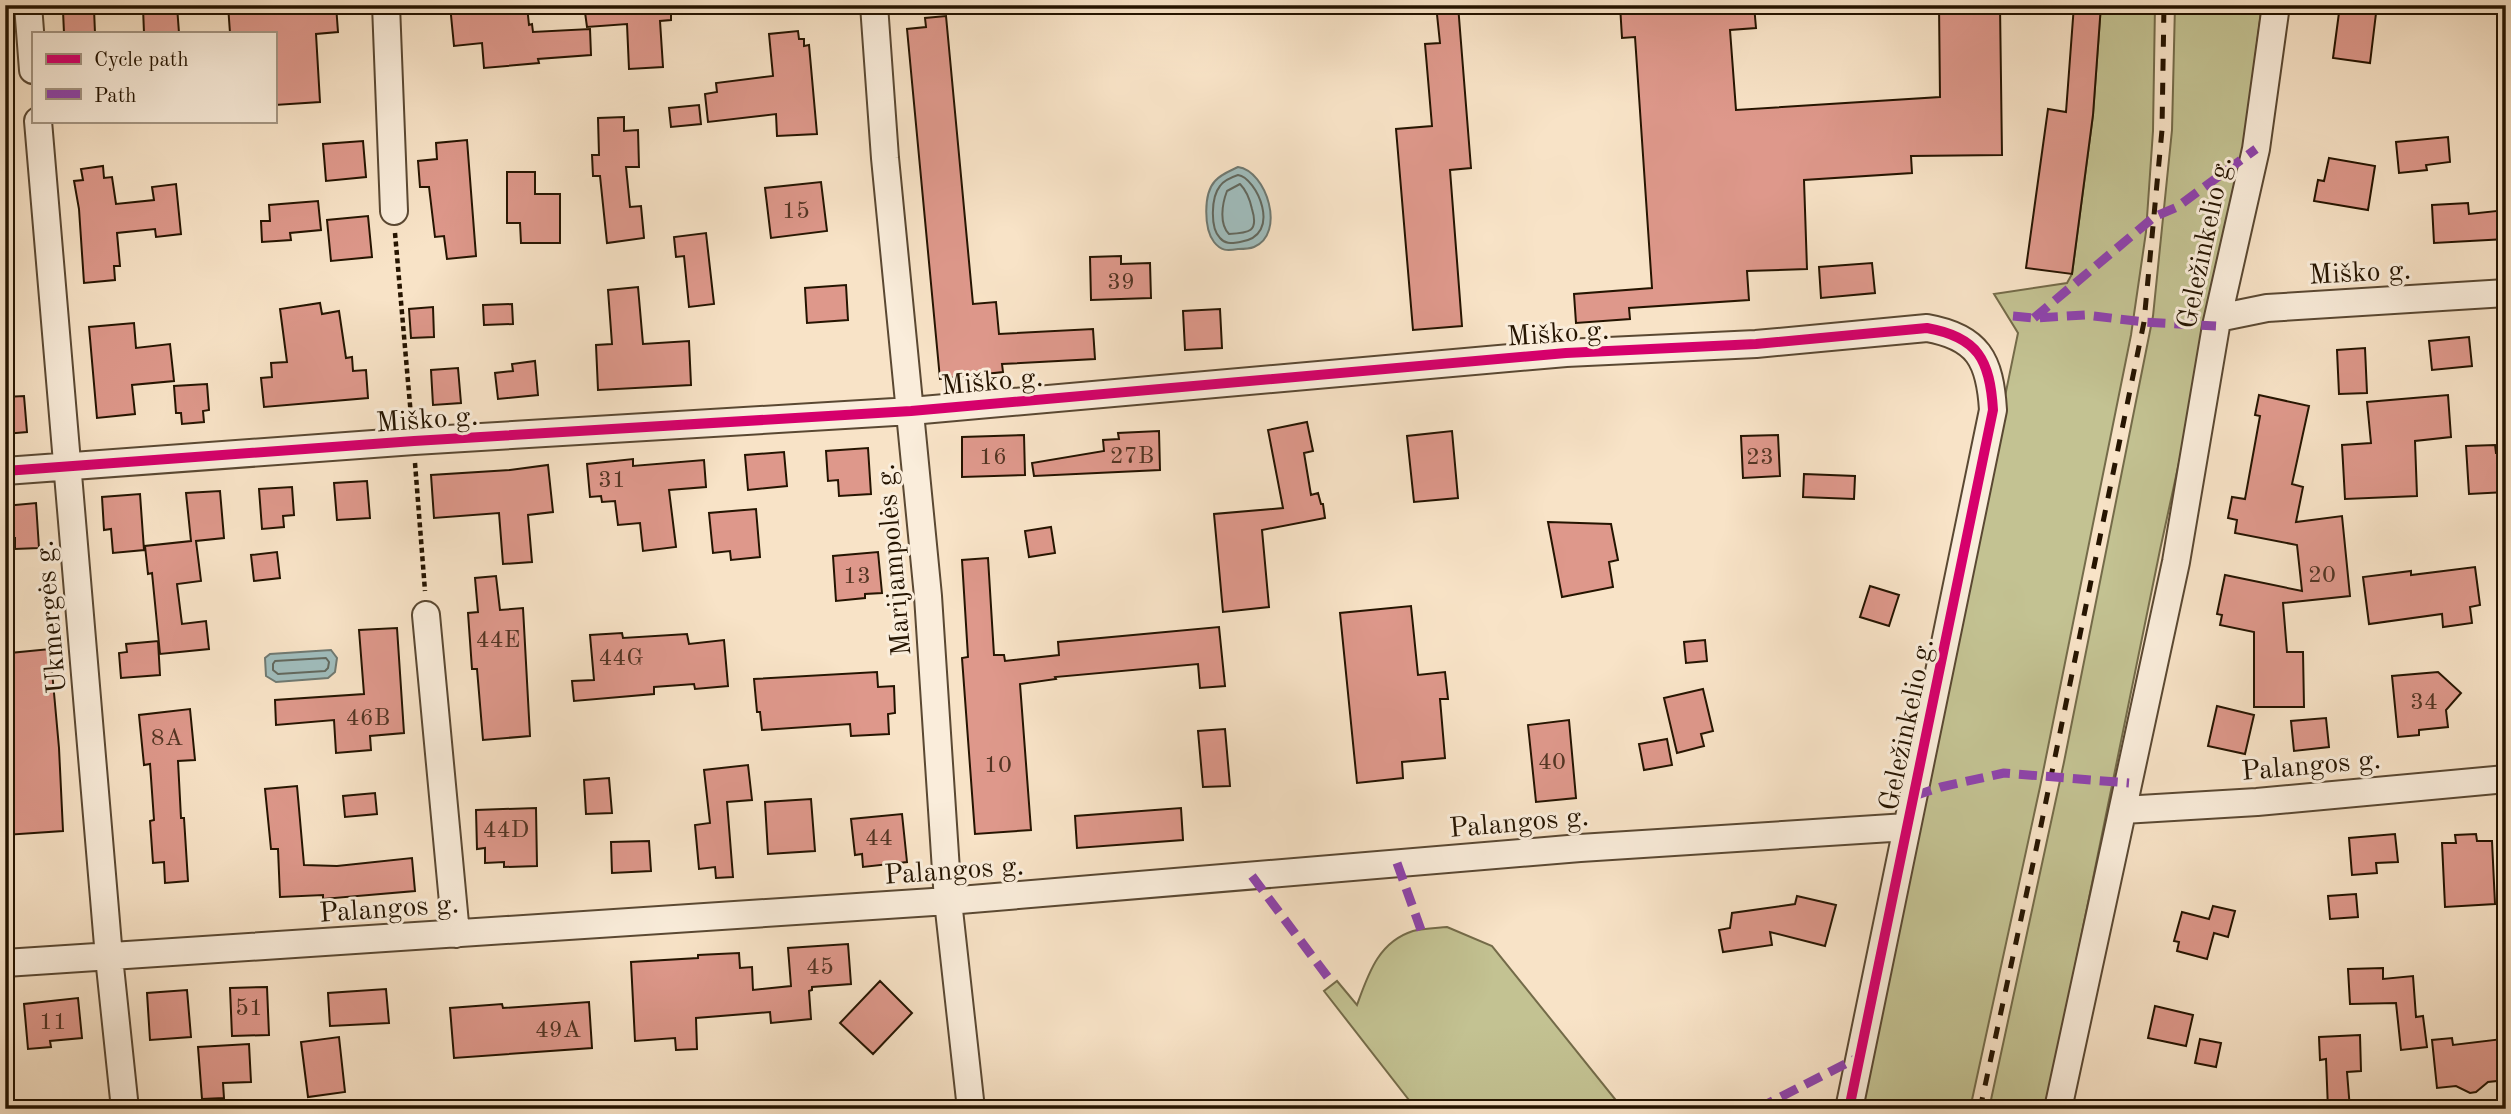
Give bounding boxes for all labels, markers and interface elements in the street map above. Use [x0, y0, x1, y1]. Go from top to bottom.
legend [32, 32, 276, 122]
text: Cycle path [94, 50, 189, 71]
text: Path [94, 86, 137, 107]
street label: Geležinkelio g. [2174, 154, 2238, 331]
house number: 15 [782, 200, 810, 224]
street label: Miško g. [2308, 257, 2412, 291]
house number: 39 [1107, 271, 1135, 295]
street label: Miško g. [1506, 317, 1610, 353]
street label: Miško g. [940, 365, 1045, 401]
street label: Miško g. [375, 403, 479, 439]
house number: 27B [1110, 445, 1154, 469]
house number: 16 [979, 446, 1007, 470]
house number: 23 [1746, 446, 1774, 470]
street label: Marijampolės g. [873, 462, 917, 657]
house number: 31 [598, 469, 626, 493]
street label: Ukmergės g. [31, 539, 73, 695]
house number: 20 [2308, 564, 2336, 588]
house number: 13 [843, 565, 871, 589]
house number: 44E [476, 629, 520, 653]
street label: Geležinkelio g. [1876, 636, 1940, 813]
house number: 44G [598, 647, 644, 671]
house number: 34 [2410, 691, 2438, 715]
house number: 46B [346, 707, 390, 731]
house number: 8A [151, 727, 183, 751]
street label: Palangos g. [2240, 747, 2382, 787]
house number: 40 [1538, 751, 1566, 775]
house number: 10 [984, 754, 1012, 778]
street label: Palangos g. [1448, 804, 1590, 844]
house number: 44D [483, 819, 529, 843]
house number: 44 [865, 827, 893, 851]
street label: Palangos g. [883, 853, 1025, 891]
street label: Palangos g. [318, 891, 460, 929]
house number: 45 [806, 956, 834, 980]
house number: 51 [235, 997, 263, 1021]
house number: 11 [39, 1011, 67, 1035]
house number: 49A [535, 1019, 581, 1043]

